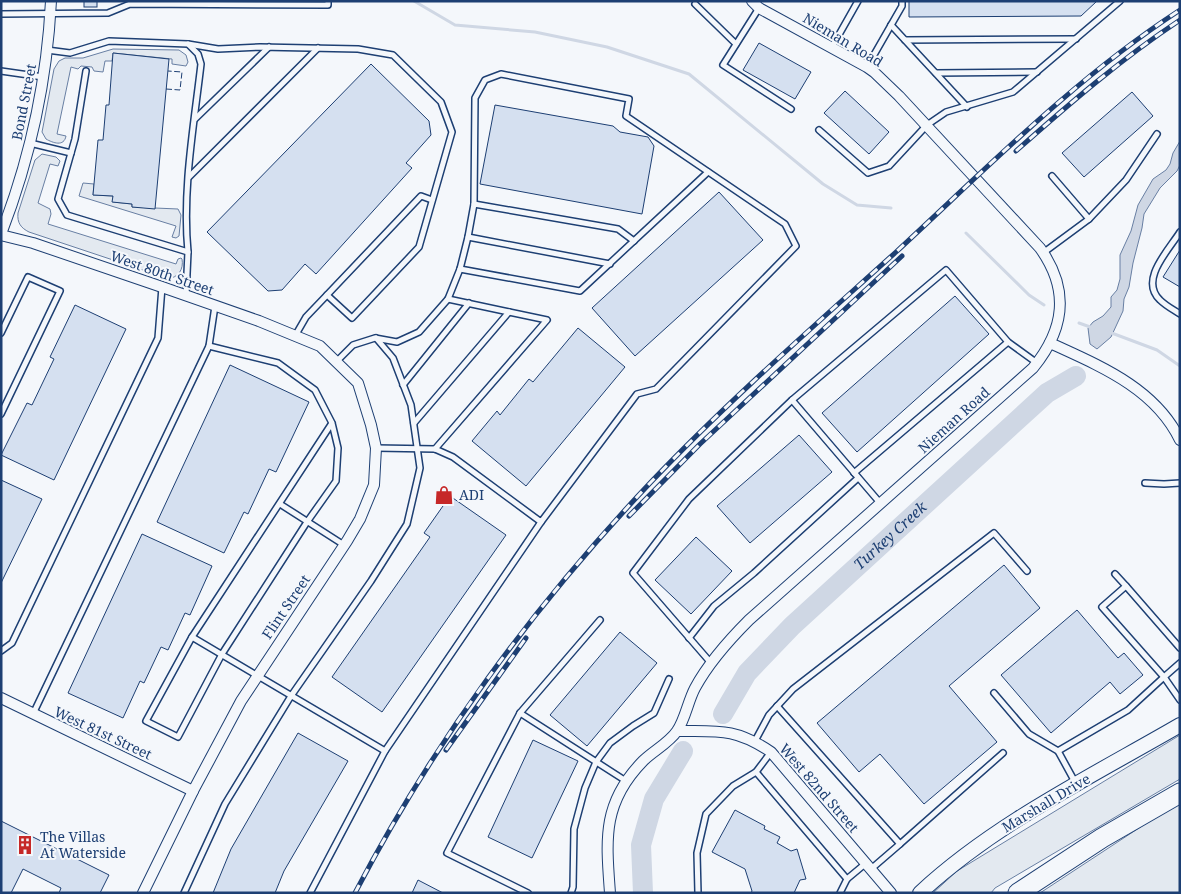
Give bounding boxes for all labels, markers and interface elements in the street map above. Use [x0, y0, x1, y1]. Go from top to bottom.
street label: Nieman Road [800, 8, 887, 71]
street label: Bond Street [7, 62, 40, 142]
street label: West 80th Street [108, 246, 217, 299]
street label: Nieman Road [914, 382, 994, 457]
shop icon: ADI [433, 484, 455, 506]
place label: ADI [459, 485, 484, 504]
water label: Turkey Creek [849, 496, 931, 574]
street label: Flint Street [257, 571, 314, 643]
street label: West 81st Street [51, 702, 155, 764]
street label: West 82nd Street [775, 739, 863, 836]
street label: Marshall Drive [998, 769, 1093, 836]
place label: The Villas At Waterside [40, 827, 126, 862]
building icon: The Villas At Waterside [14, 834, 36, 856]

